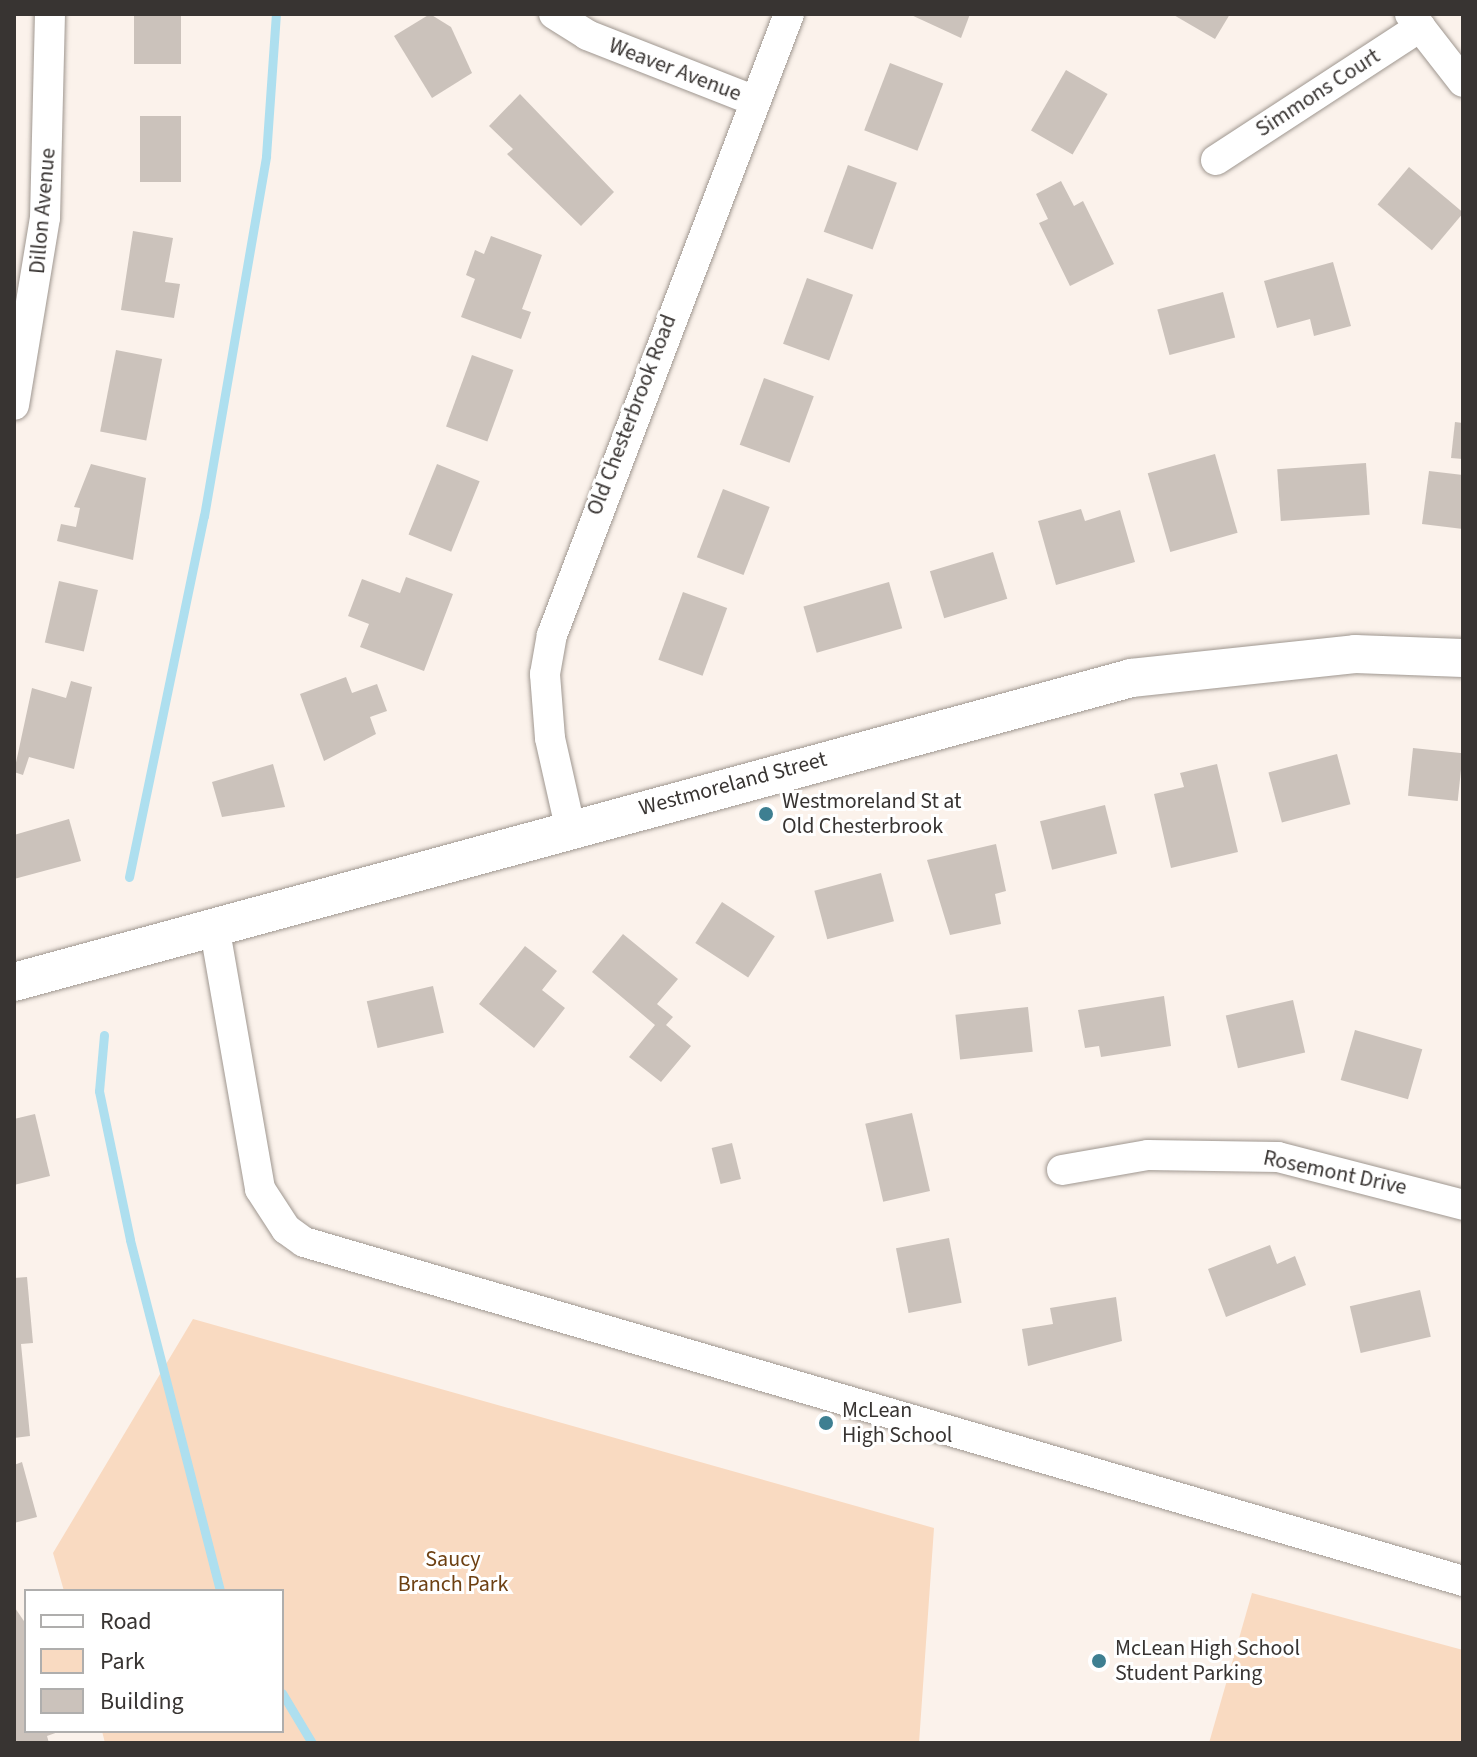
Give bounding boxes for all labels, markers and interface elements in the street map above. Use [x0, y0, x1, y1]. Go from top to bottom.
street label: Weaver Avenue [605, 33, 745, 107]
street label: Simmons Court [1251, 43, 1385, 143]
street label: Dillon Avenue [24, 147, 62, 275]
street label: Old Chesterbrook Road [582, 311, 682, 519]
street label: Westmoreland Street [636, 746, 830, 822]
place label: Westmoreland St at Old Chesterbrook [782, 788, 962, 840]
marker: Westmoreland St at Old Chesterbrook [757, 805, 775, 823]
street label: Rosemont Drive [1261, 1145, 1409, 1201]
place label: McLean High School [842, 1397, 952, 1448]
marker: McLean High School [817, 1414, 835, 1432]
park label: Saucy Branch Park [398, 1546, 508, 1598]
legend [24, 1589, 284, 1733]
text: Road [100, 1604, 152, 1639]
place label: McLean High School Student Parking [1115, 1635, 1300, 1686]
text: Park [100, 1644, 145, 1679]
marker: McLean High School Student Parking [1090, 1652, 1108, 1670]
text: Building [100, 1684, 184, 1719]

